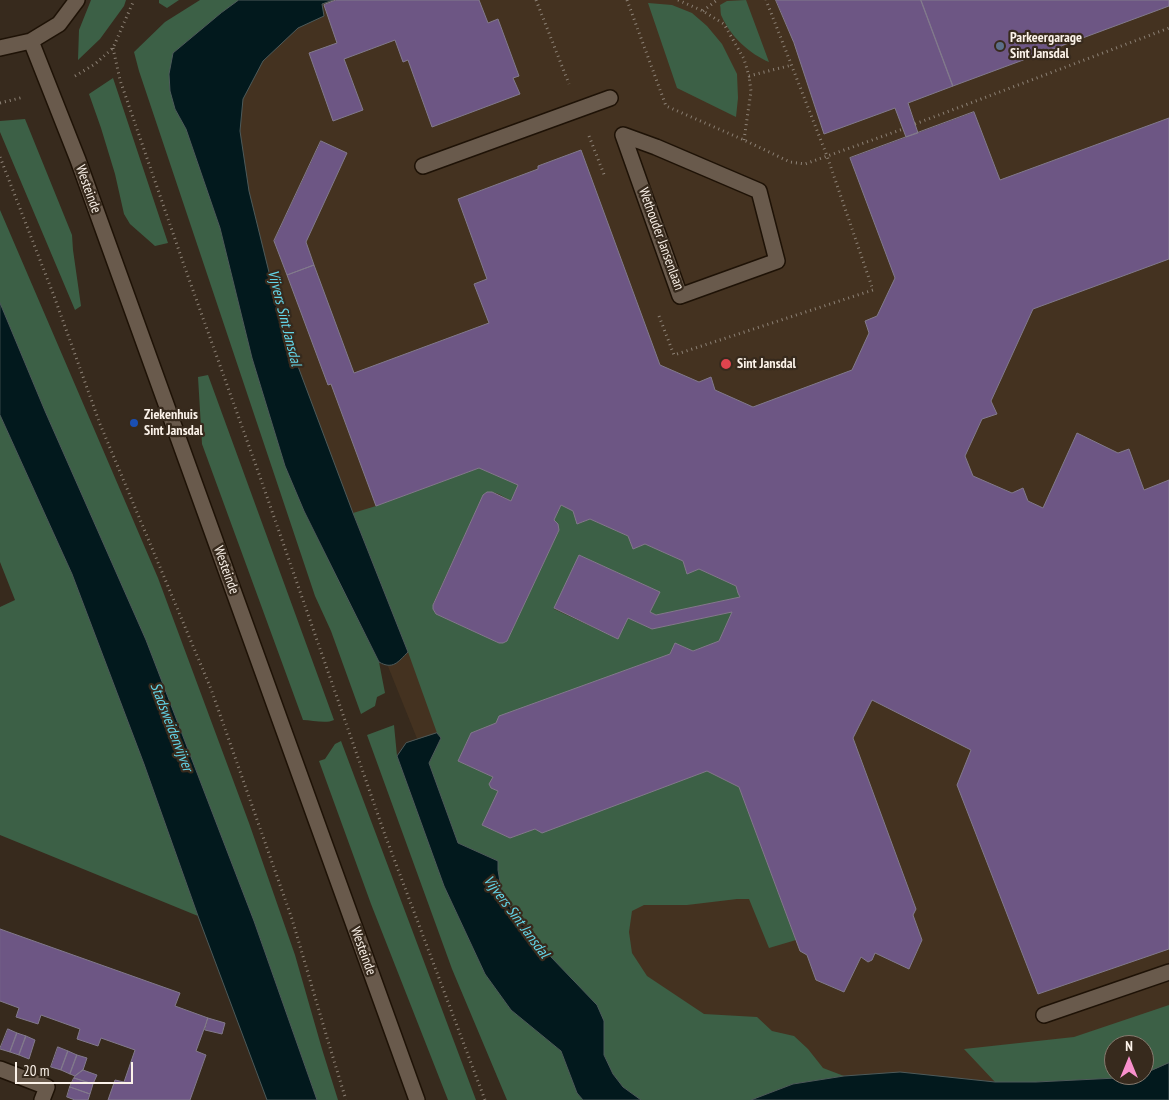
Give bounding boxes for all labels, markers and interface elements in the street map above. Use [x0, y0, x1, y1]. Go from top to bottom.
place label: Parkeergarage Sint Jansdal [1010, 30, 1082, 62]
marker: Parkeergarage Sint Jansdal [994, 40, 1006, 52]
street label: Westeinde [72, 163, 104, 215]
street label: Wethouder Jansenlaan [635, 185, 687, 293]
water label: Vijvers Sint Jansdal [263, 268, 305, 368]
place label: Sint Jansdal [737, 356, 796, 372]
marker: Sint Jansdal [719, 357, 733, 371]
place label: Ziekenhuis Sint Jansdal [144, 407, 203, 440]
marker: Ziekenhuis Sint Jansdal [128, 417, 140, 429]
street label: Westeinde [210, 544, 242, 596]
water label: Stadsweidenvijver [146, 680, 196, 774]
water label: Vijvers Sint Jansdal [479, 872, 553, 962]
street label: Westeinde [347, 925, 379, 977]
north arrow [1104, 1035, 1154, 1085]
text: N [1125, 1037, 1133, 1055]
scale bar [18, 1052, 135, 1084]
text: 20 m [23, 1061, 49, 1080]

